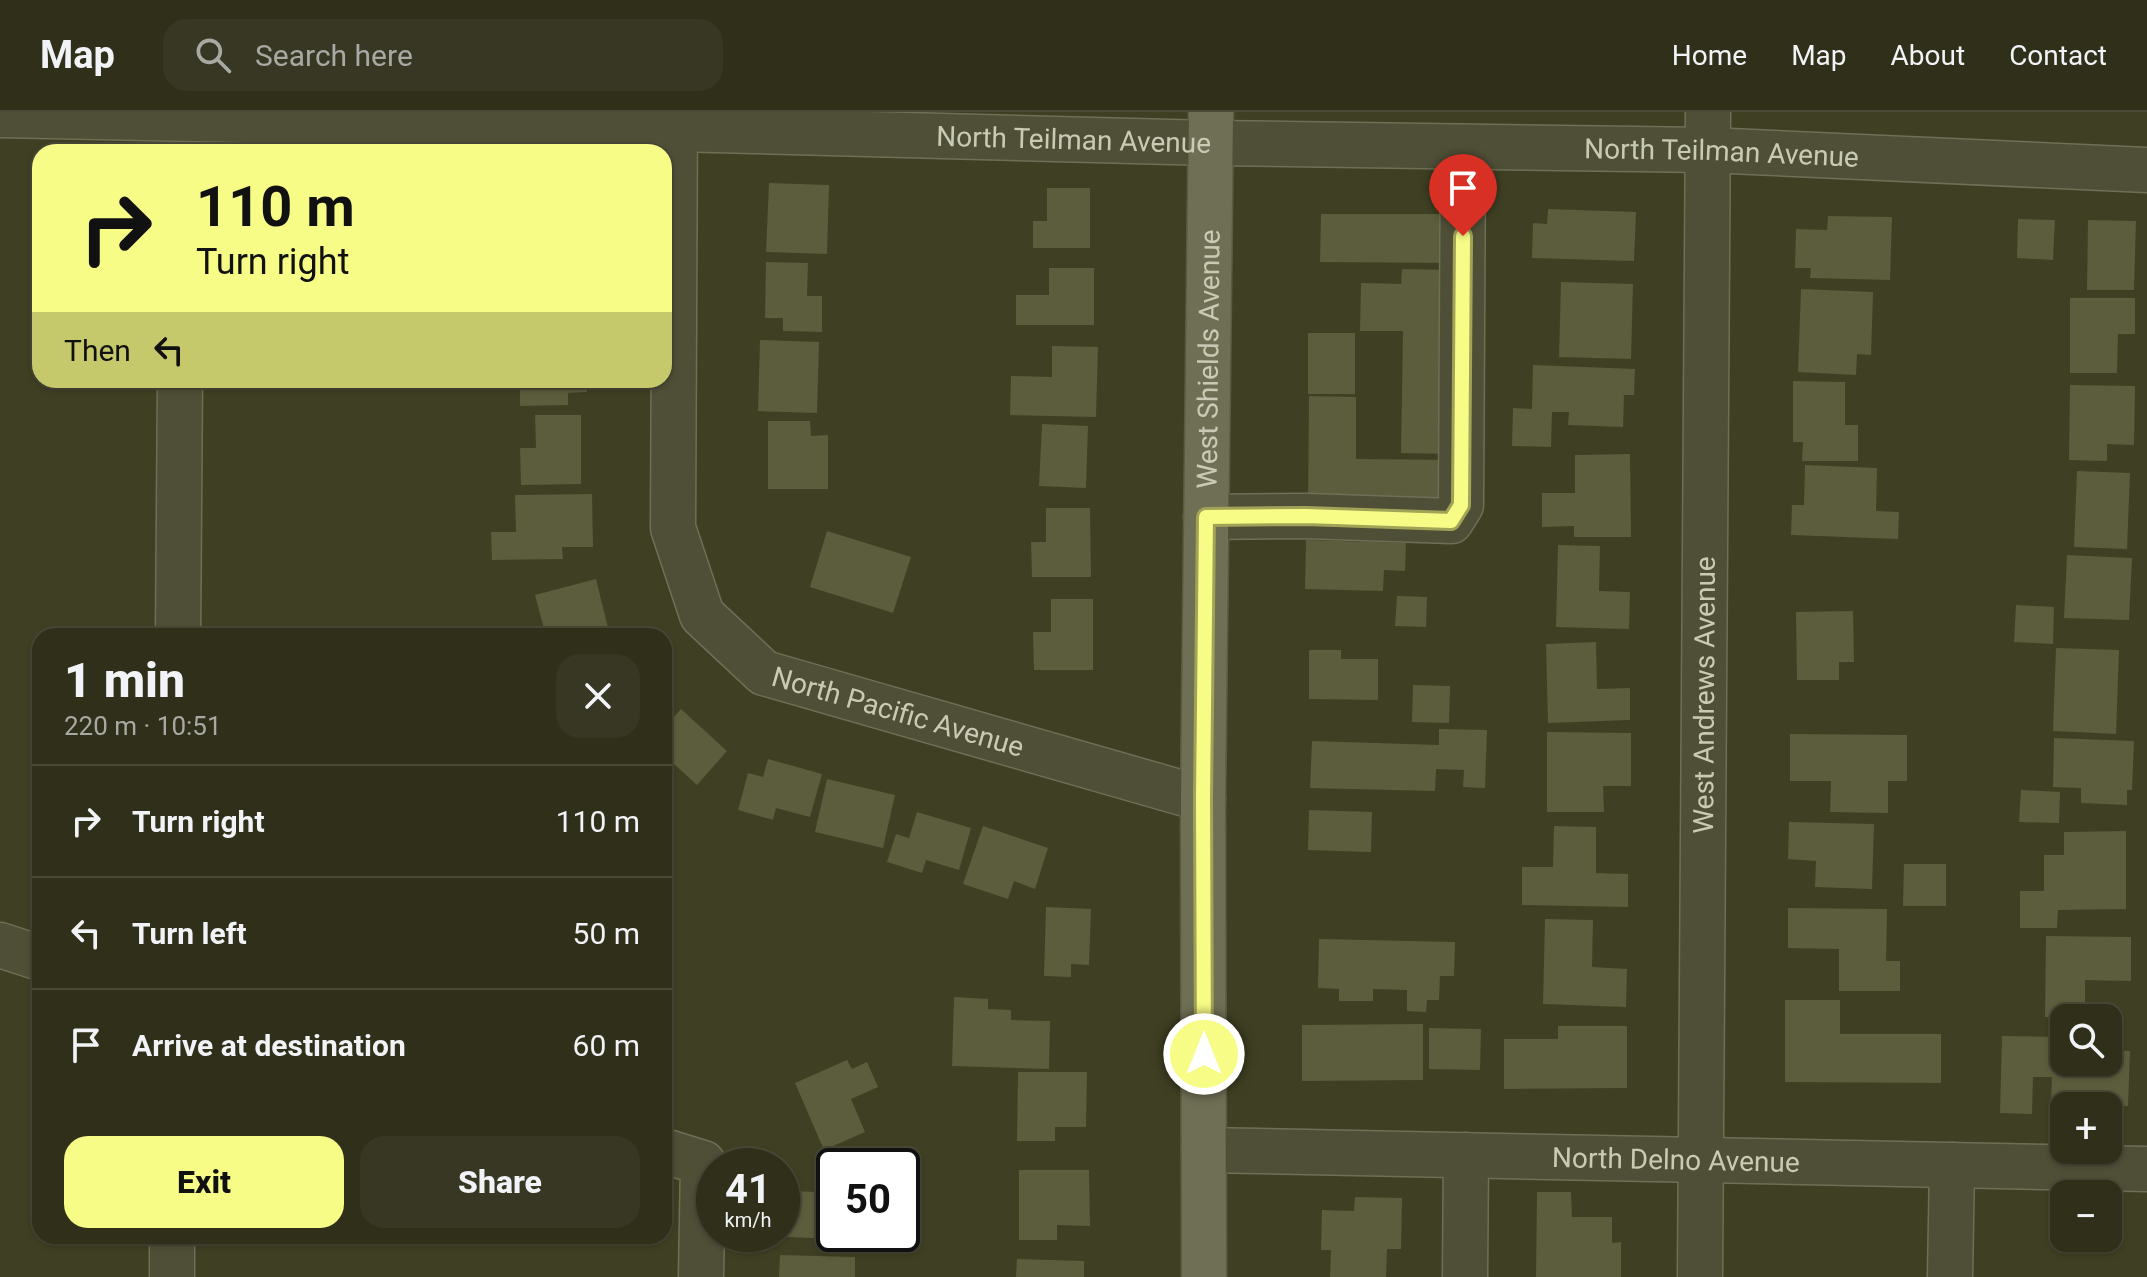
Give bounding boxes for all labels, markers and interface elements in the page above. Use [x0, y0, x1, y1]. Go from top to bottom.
search box [163, 19, 723, 91]
text: Map [40, 33, 115, 77]
icon: search [191, 33, 235, 77]
text: Search here [255, 38, 413, 73]
text: Home [1672, 39, 1747, 72]
text: Map [1791, 39, 1847, 72]
text: About [1891, 39, 1965, 72]
text: Contact [2009, 39, 2107, 72]
street label: North Teilman Avenue [936, 120, 1211, 160]
street label: North Teilman Avenue [1584, 132, 1860, 174]
pin [1429, 154, 1497, 236]
icon: arrive [1441, 166, 1485, 210]
text: 110 m [196, 174, 355, 240]
icon: right [64, 176, 168, 280]
street label: West Shields Avenue [1191, 229, 1227, 489]
text: Turn right [196, 241, 349, 283]
icon: left [147, 328, 191, 372]
text: Then [64, 333, 131, 368]
street label: West Andrews Avenue [1687, 556, 1722, 834]
text: 1 min [64, 652, 185, 709]
button: close [556, 654, 640, 738]
street label: North Pacific Avenue [768, 660, 1028, 764]
text: 220 m · 10:51 [64, 711, 222, 741]
icon: right [64, 799, 108, 843]
text: Turn right [132, 804, 265, 839]
text: 110 m [556, 804, 640, 839]
icon: left [64, 911, 108, 955]
text: Turn left [132, 916, 247, 951]
text: 50 m [573, 916, 640, 951]
map controls [2050, 1004, 2122, 1252]
button: search [2050, 1004, 2122, 1076]
position arrow [1162, 1012, 1246, 1096]
icon: arrive [64, 1023, 108, 1067]
text: Arrive at destination [132, 1028, 406, 1063]
text: 60 m [573, 1028, 640, 1063]
button: + [2050, 1092, 2122, 1164]
button: Exit [64, 1136, 344, 1228]
button: Share [360, 1136, 640, 1228]
street label: North Delno Avenue [1552, 1141, 1800, 1179]
speed limit sign: 50 [816, 1148, 920, 1252]
text: 41 [725, 1166, 771, 1213]
button: − [2050, 1180, 2122, 1252]
text: km/h [725, 1208, 771, 1232]

